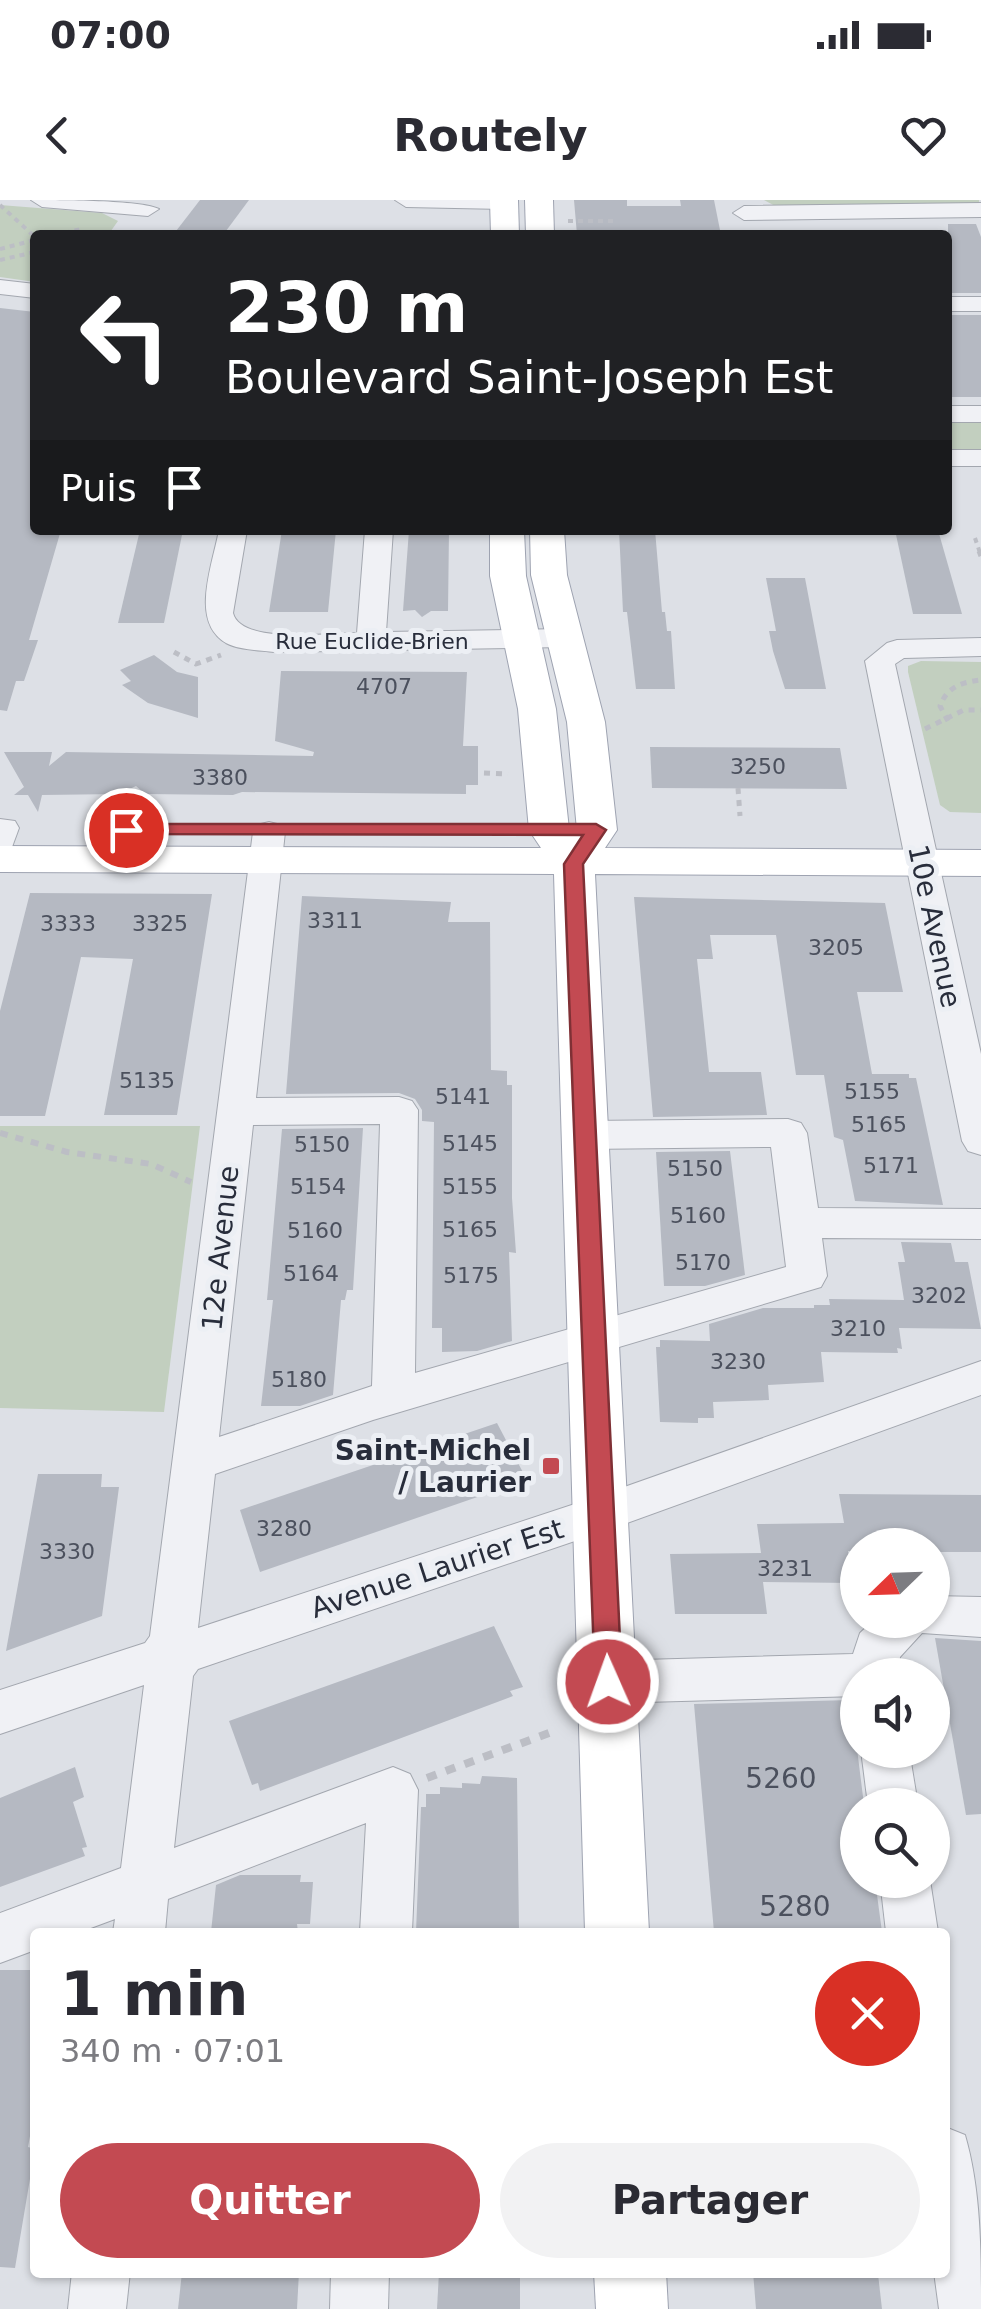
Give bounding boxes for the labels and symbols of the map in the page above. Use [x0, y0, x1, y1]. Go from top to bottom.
street label: Rue Euclide-Brien [275, 629, 469, 654]
house number: 4707 [356, 674, 412, 699]
house number: 3250 [730, 754, 786, 779]
house number: 3380 [192, 765, 248, 790]
pin [84, 788, 169, 873]
street label: 10e Avenue [901, 842, 968, 1011]
house number: 3311 [307, 908, 363, 933]
house number: 3333 [40, 911, 96, 936]
house number: 3325 [132, 911, 188, 936]
house number: 3205 [808, 935, 864, 960]
house number: 5135 [119, 1068, 175, 1093]
house number: 5155 [844, 1079, 900, 1104]
house number: 5141 [435, 1084, 491, 1109]
house number: 5165 [851, 1112, 907, 1137]
house number: 5145 [442, 1131, 498, 1156]
house number: 5150 [294, 1132, 350, 1157]
house number: 5171 [863, 1153, 919, 1178]
house number: 5150 [667, 1156, 723, 1181]
street label: 12e Avenue [195, 1164, 246, 1332]
house number: 5154 [290, 1174, 346, 1199]
house number: 5155 [442, 1174, 498, 1199]
house number: 5160 [670, 1203, 726, 1228]
house number: 5165 [442, 1217, 498, 1242]
house number: 5160 [287, 1218, 343, 1243]
house number: 5170 [675, 1250, 731, 1275]
house number: 5164 [283, 1261, 339, 1286]
house number: 5175 [443, 1263, 499, 1288]
house number: 3202 [911, 1283, 967, 1308]
house number: 3210 [830, 1316, 886, 1341]
house number: 3230 [710, 1349, 766, 1374]
house number: 5180 [271, 1367, 327, 1392]
place label: Saint-Michel / Laurier [335, 1434, 531, 1499]
marker: Saint-Michel / Laurier [540, 1455, 562, 1477]
street label: Avenue Laurier Est [307, 1512, 568, 1625]
house number: 3280 [256, 1516, 312, 1541]
north arrow [840, 1528, 950, 1638]
house number: 3330 [39, 1539, 95, 1564]
house number: 3231 [757, 1556, 813, 1581]
position arrow [556, 1630, 660, 1734]
house number: 5260 [745, 1762, 817, 1795]
house number: 5280 [759, 1890, 831, 1923]

